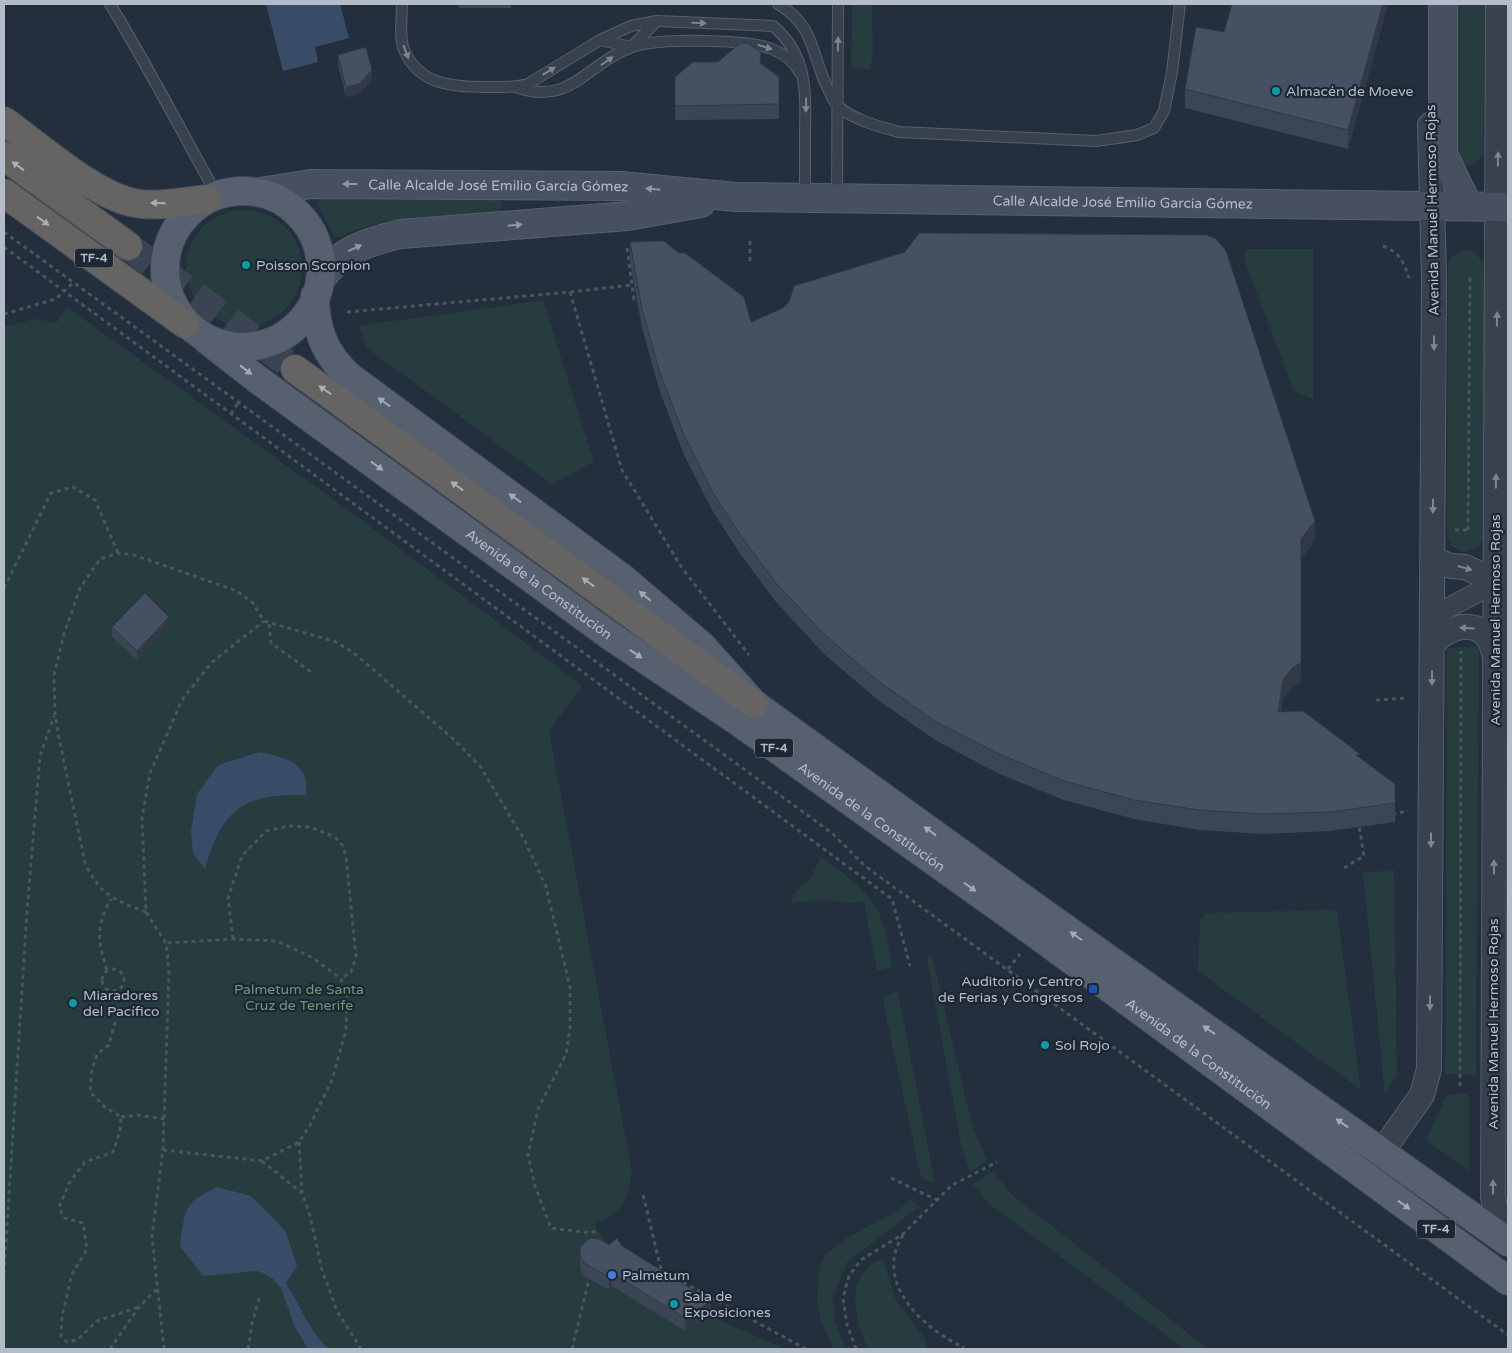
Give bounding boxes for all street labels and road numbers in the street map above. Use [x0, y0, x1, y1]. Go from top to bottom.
street label: Avenida Manuel Hermoso Rojas [1422, 104, 1443, 316]
street label: Calle Alcalde José Emilio García Gómez [368, 176, 629, 196]
street label: Calle Alcalde José Emilio García Gómez [993, 192, 1253, 213]
road number: TF-4 [75, 248, 113, 268]
street label: Avenida Manuel Hermoso Rojas [1487, 514, 1504, 726]
street label: Avenida de la Constitución [462, 525, 615, 643]
road number: TF-4 [755, 738, 793, 758]
street label: Avenida de la Constitución [794, 759, 948, 875]
street label: Avenida Manuel Hermoso Rojas [1485, 918, 1502, 1130]
street label: Avenida de la Constitución [1122, 995, 1275, 1113]
road number: TF-4 [1417, 1220, 1455, 1238]

